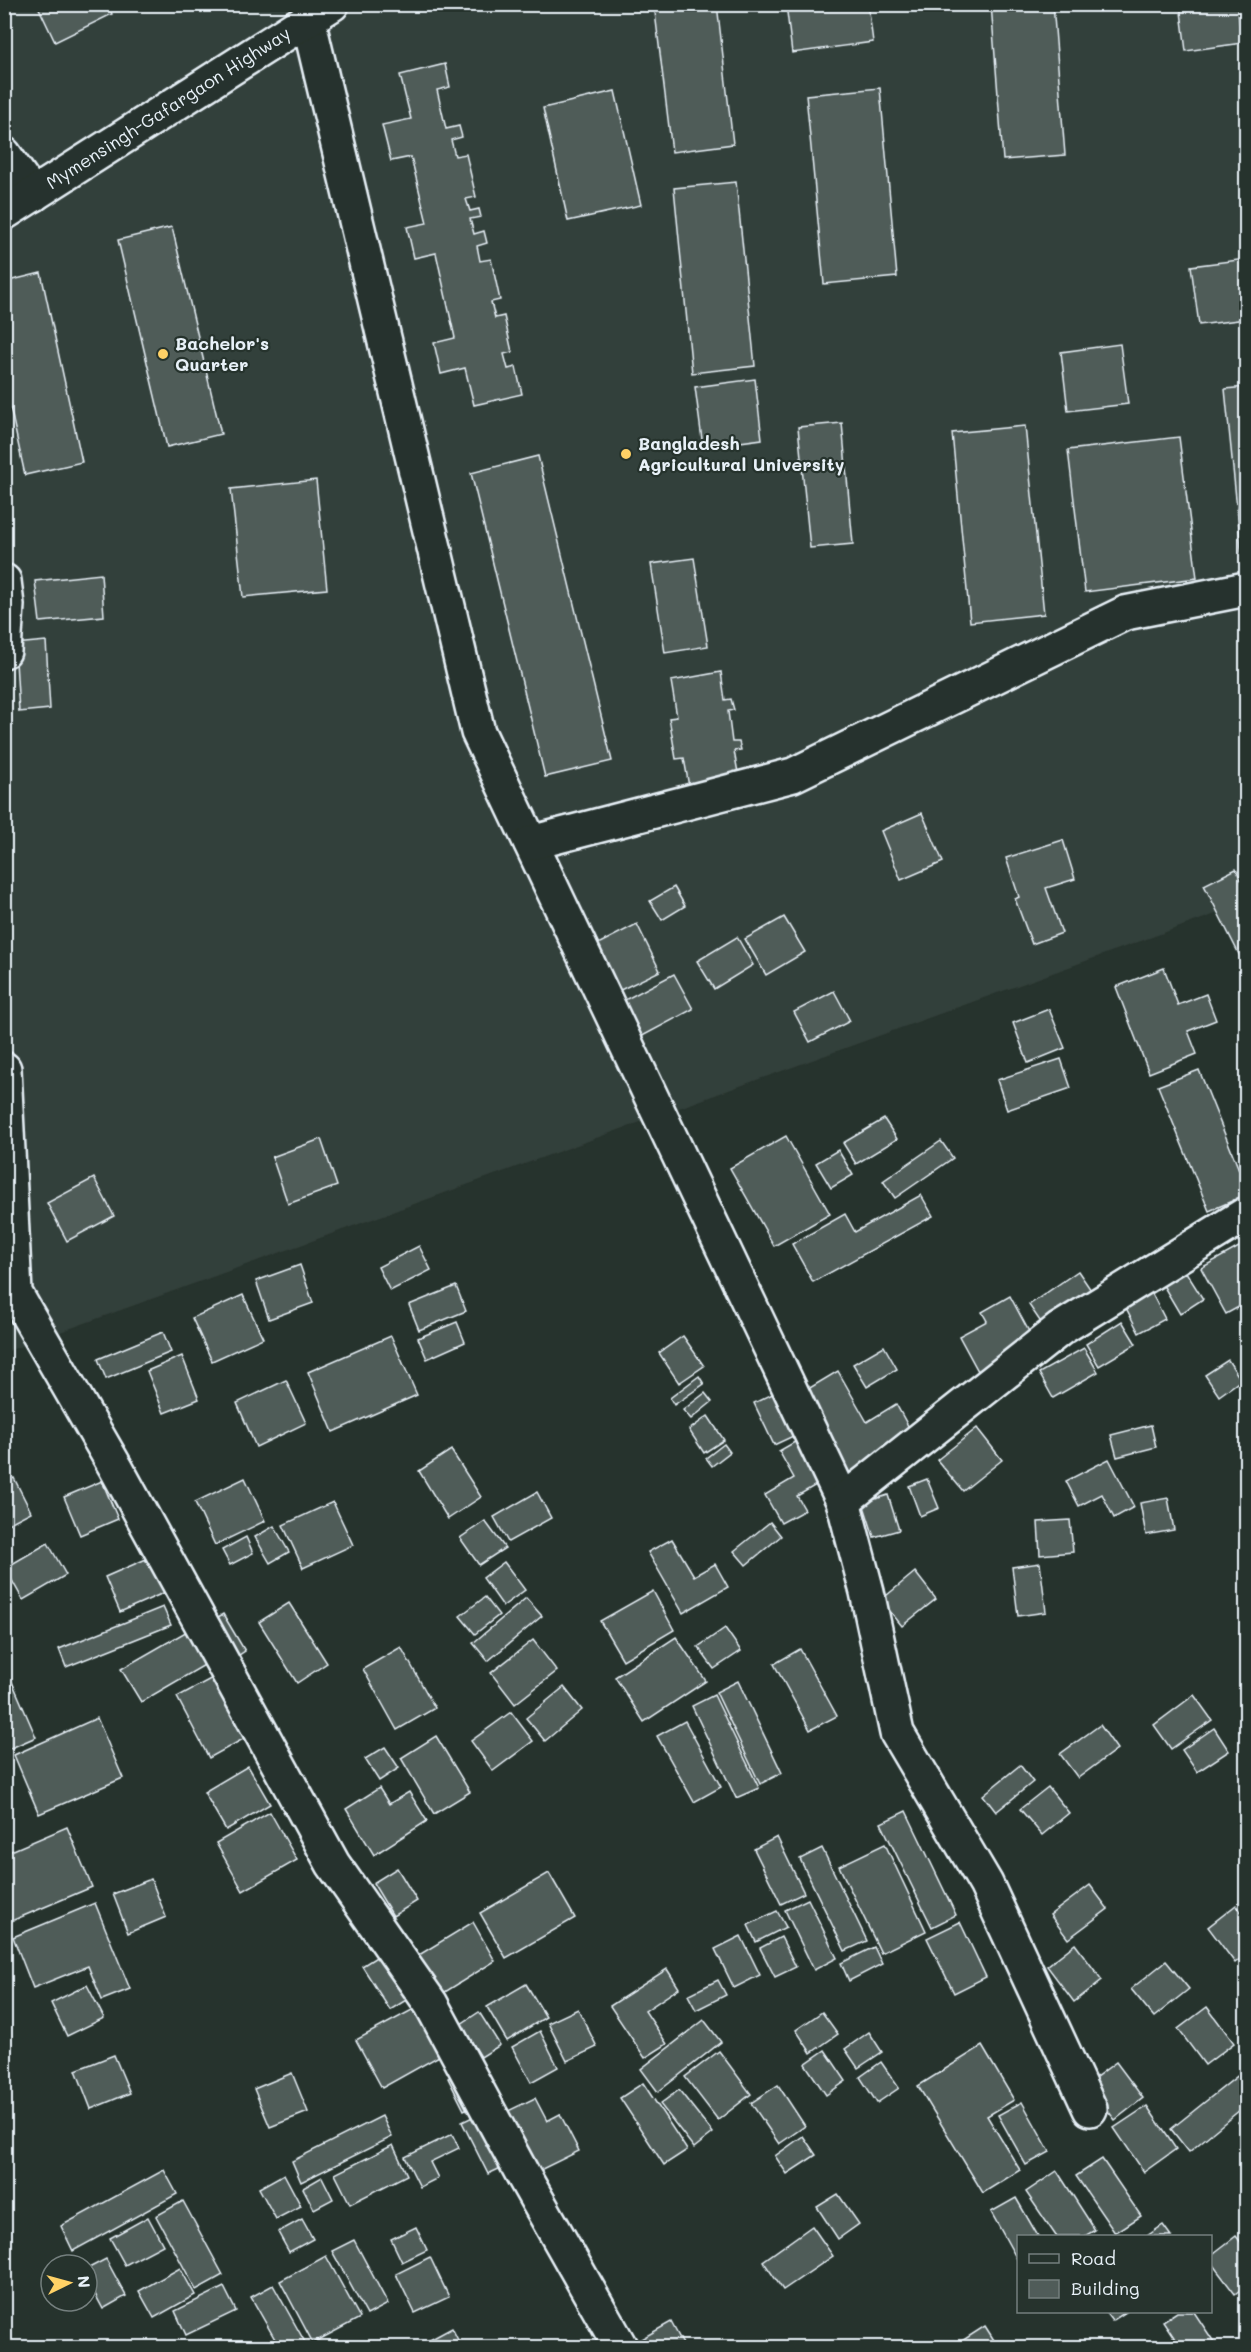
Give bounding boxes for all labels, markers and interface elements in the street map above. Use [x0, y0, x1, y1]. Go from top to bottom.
street label: Mymensingh-Gafargaon Highway [41, 21, 295, 194]
place label: Bachelor's Quarter [175, 331, 269, 376]
marker: Bachelor's Quarter [156, 347, 170, 361]
place label: Bangladesh Agricultural University [638, 431, 845, 476]
marker: Bangladesh Agricultural University [619, 447, 633, 461]
legend [1017, 2235, 1212, 2313]
text: Road [1071, 2246, 1116, 2270]
north arrow [39, 2253, 99, 2313]
text: N [73, 2275, 95, 2289]
text: Building [1071, 2276, 1139, 2300]

